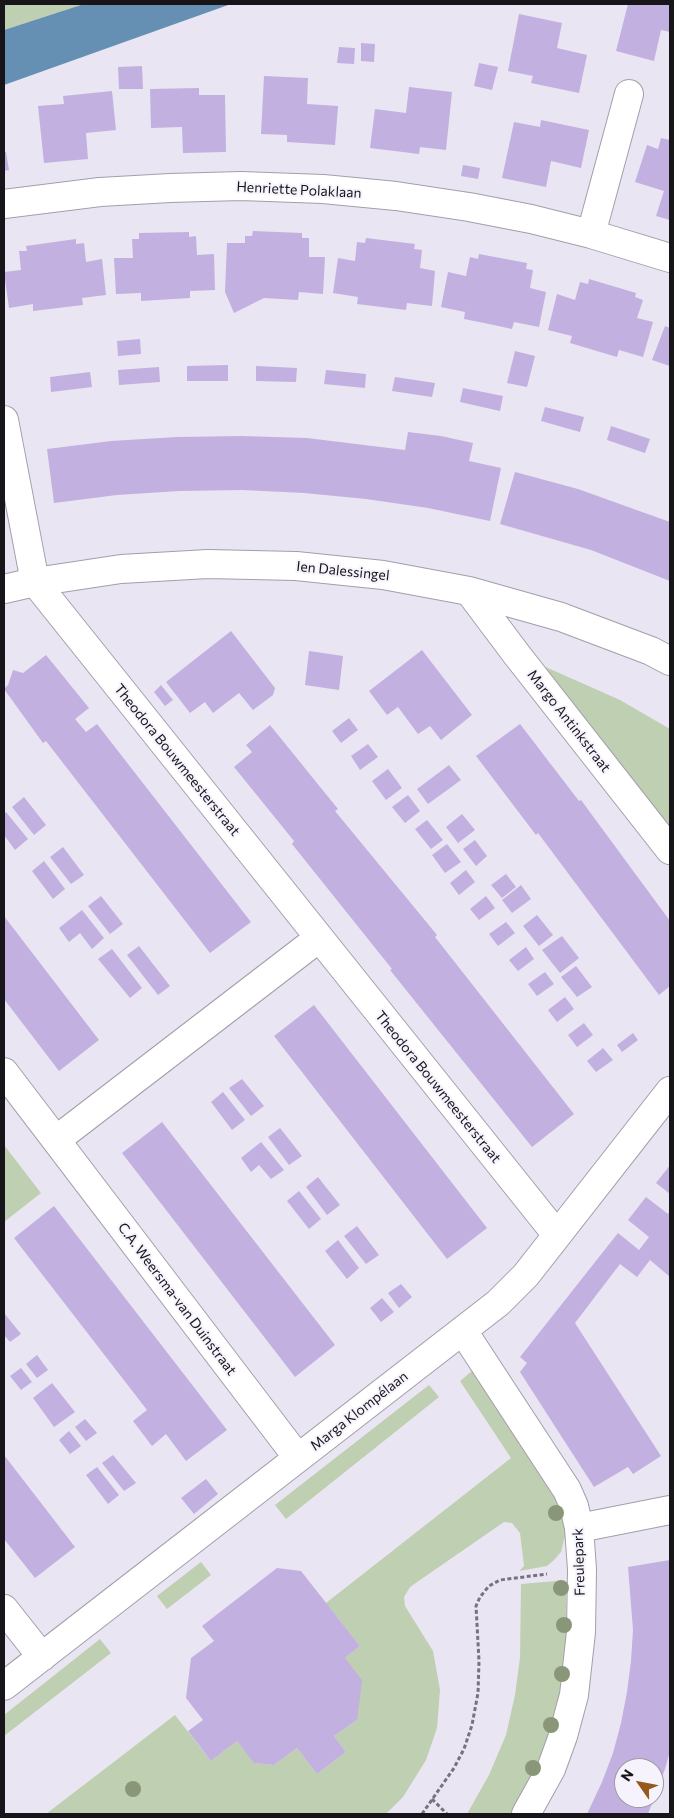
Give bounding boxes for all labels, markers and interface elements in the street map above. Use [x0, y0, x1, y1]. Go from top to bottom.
street label: Henriette Polaklaan [236, 178, 362, 202]
street label: Ien Dalessingel [296, 558, 390, 584]
street label: Margo Antinkstraat [524, 666, 614, 776]
street label: Theodora Bouwmeesterstraat [110, 681, 244, 839]
street label: Theodora Bouwmeesterstraat [371, 1008, 505, 1166]
street label: C.A. Weersma-van Duinstraat [114, 1219, 240, 1379]
street label: Marga Klompélaan [307, 1368, 411, 1454]
street label: Freulepark [569, 1528, 589, 1596]
north arrow [614, 1758, 664, 1808]
text: N [617, 1766, 637, 1784]

